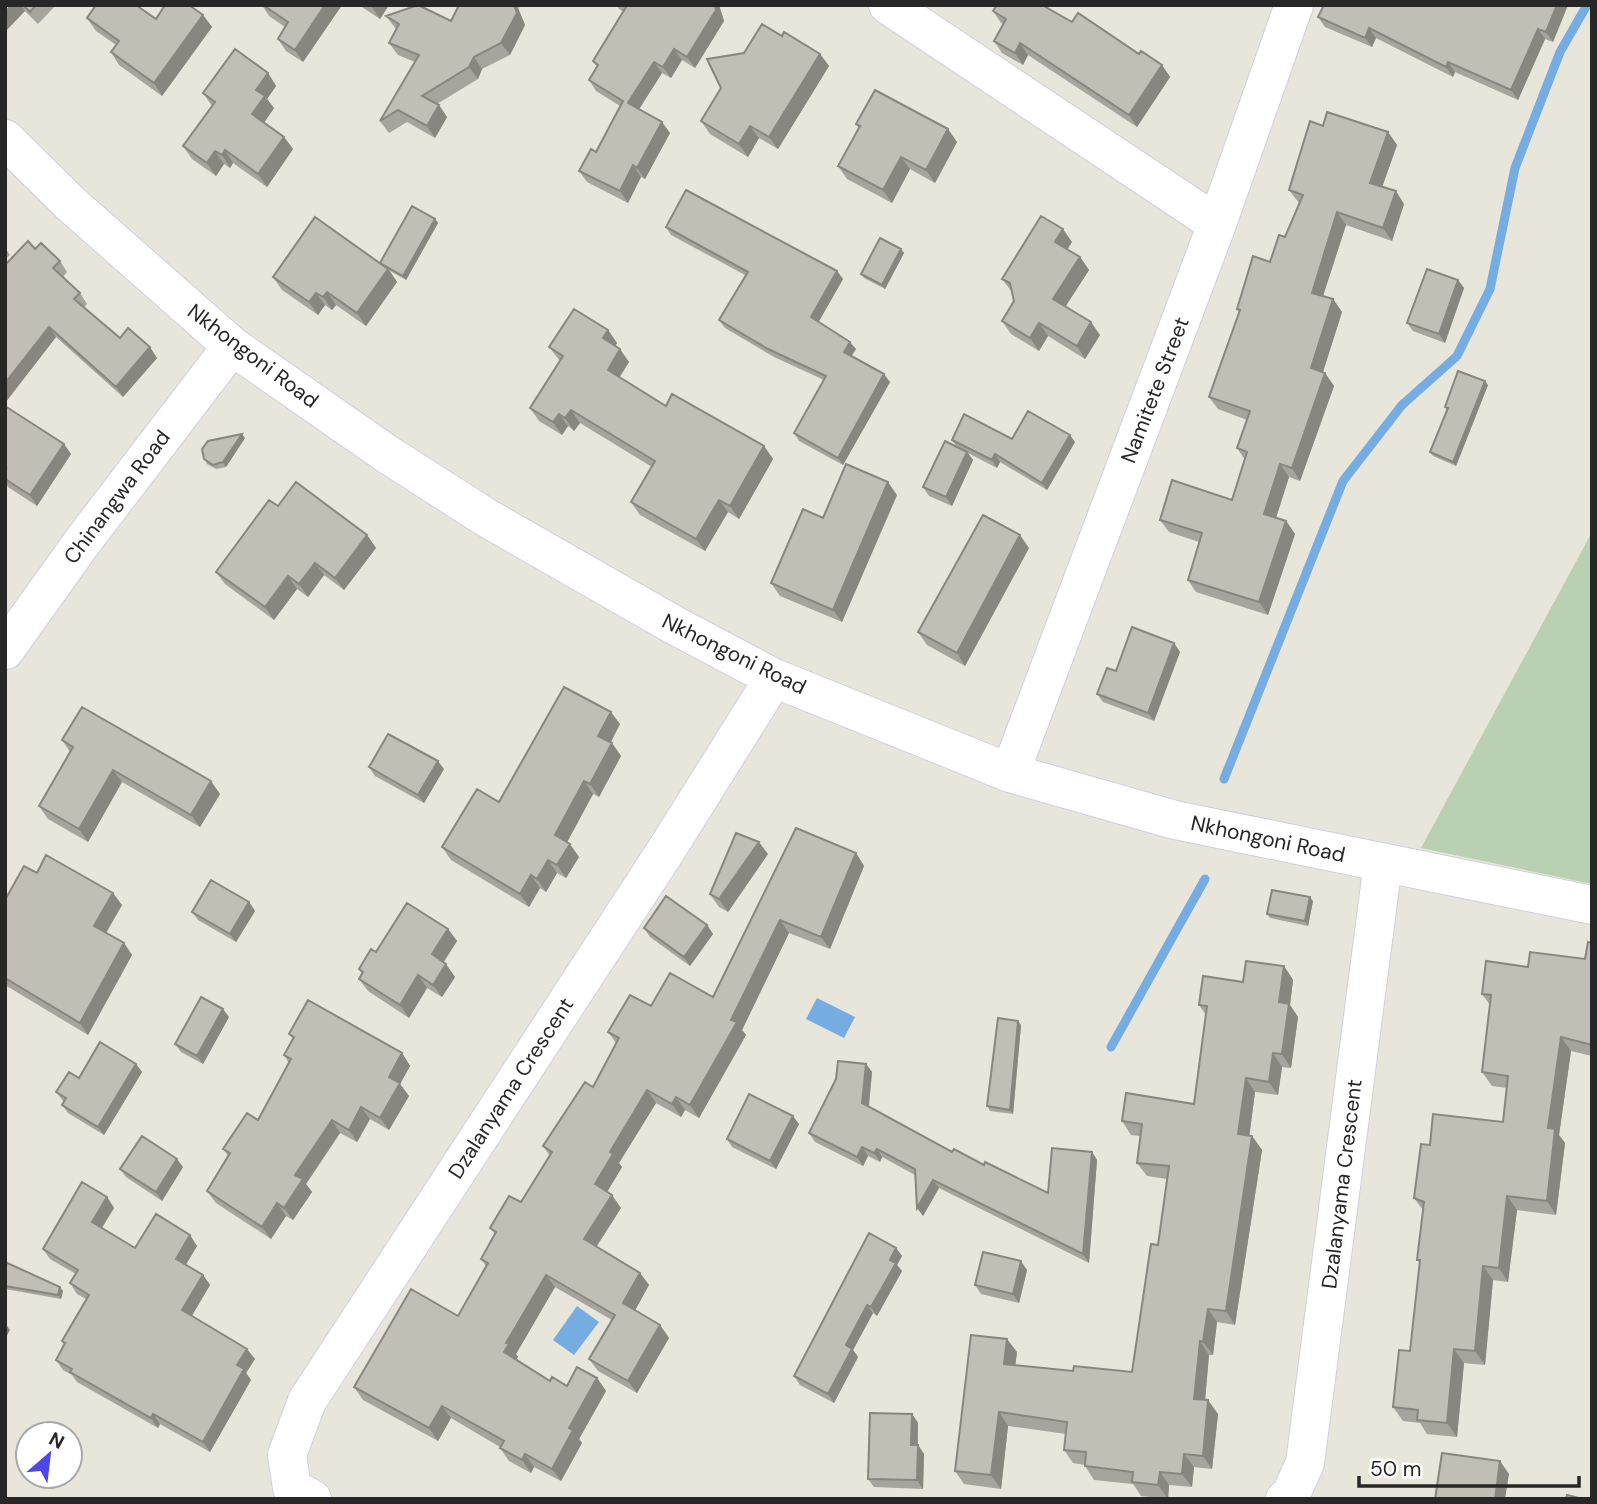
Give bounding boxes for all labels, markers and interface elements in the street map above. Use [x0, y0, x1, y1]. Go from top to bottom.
street label: Nkhongoni Road [182, 298, 324, 414]
street label: Namitete Street [1114, 313, 1196, 467]
street label: Chinangwa Road [57, 424, 177, 570]
street label: Nkhongoni Road [657, 607, 811, 701]
street label: Nkhongoni Road [1188, 809, 1348, 869]
street label: Dzalanyama Crescent [442, 992, 580, 1184]
street label: Dzalanyama Crescent [1315, 1078, 1369, 1290]
north arrow [14, 1420, 84, 1490]
text: N [45, 1426, 69, 1455]
scale bar [1359, 1444, 1580, 1488]
text: 50 m [1370, 1455, 1421, 1483]

